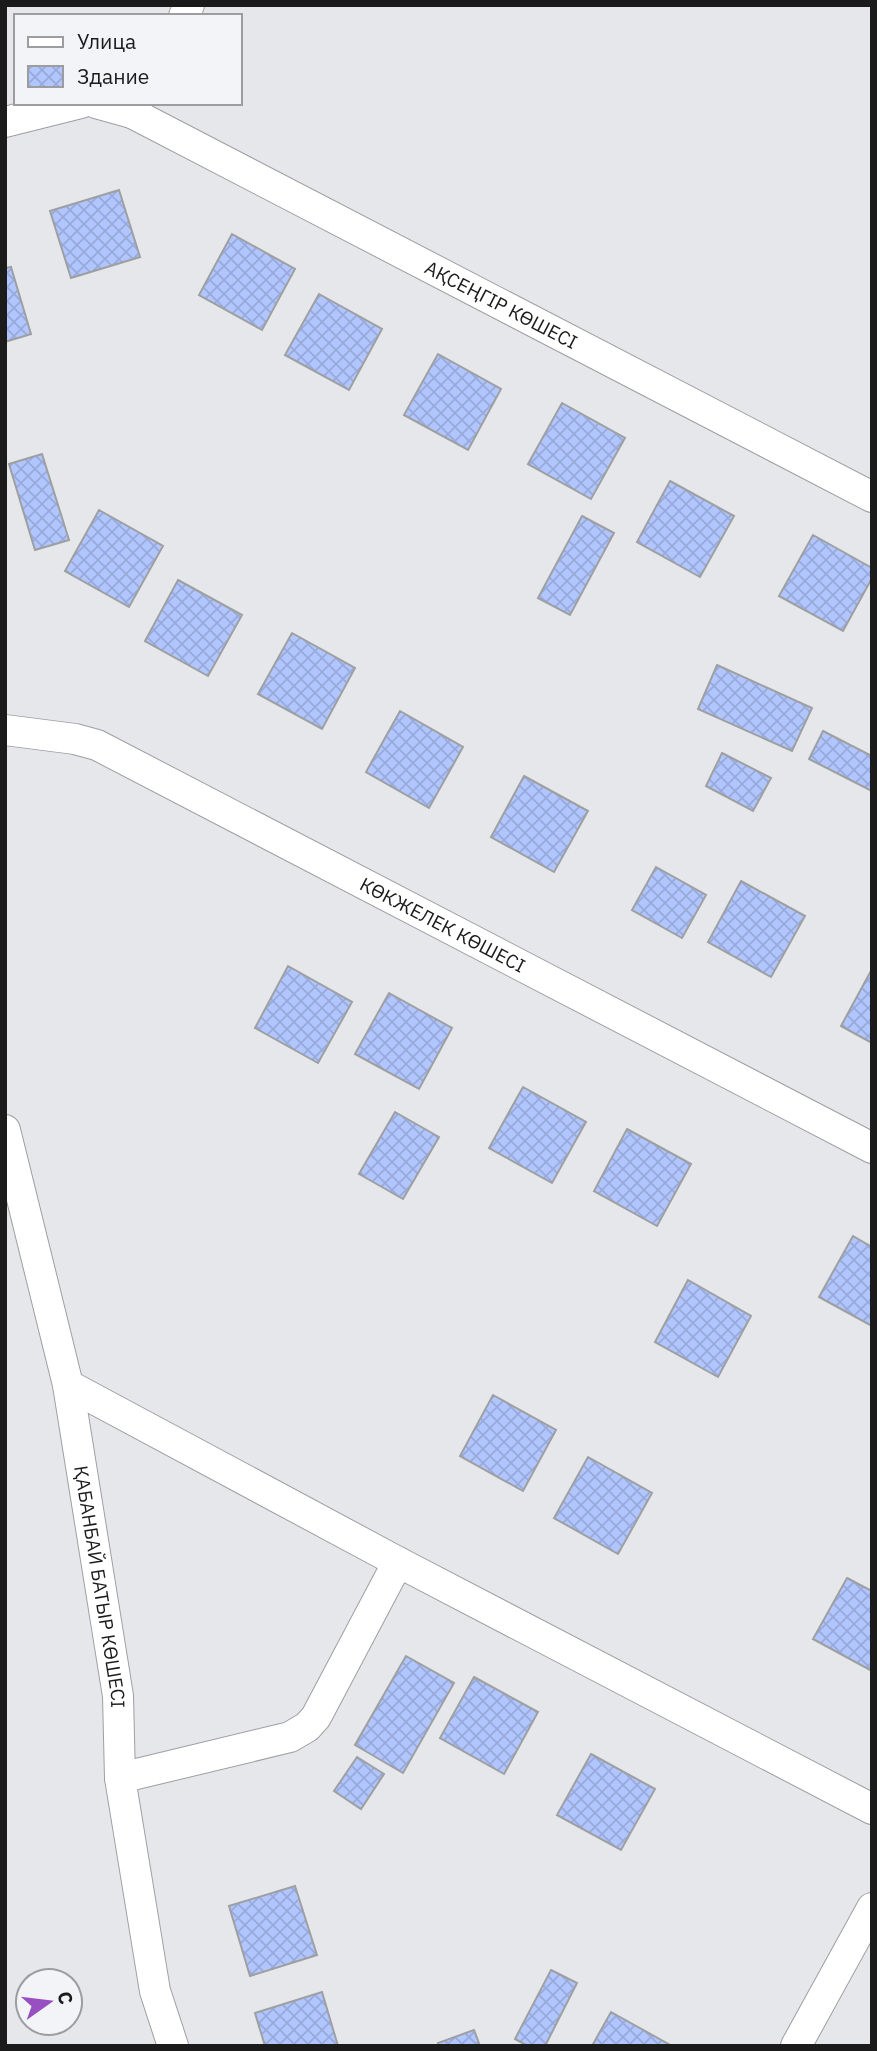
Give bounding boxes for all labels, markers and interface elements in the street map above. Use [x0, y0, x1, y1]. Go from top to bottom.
legend [14, 14, 242, 105]
text: Улица [77, 27, 136, 55]
text: Здание [77, 62, 149, 90]
street label: АҚСЕҢГІР КӨШЕСІ [421, 255, 582, 354]
street label: КӨКЖЕЛЕК КӨШЕСІ [356, 872, 529, 978]
street label: ҚАБАНБАЙ БАТЫР КӨШЕСІ [69, 1464, 131, 1708]
north arrow [14, 1967, 84, 2037]
text: С [52, 1989, 79, 2007]

